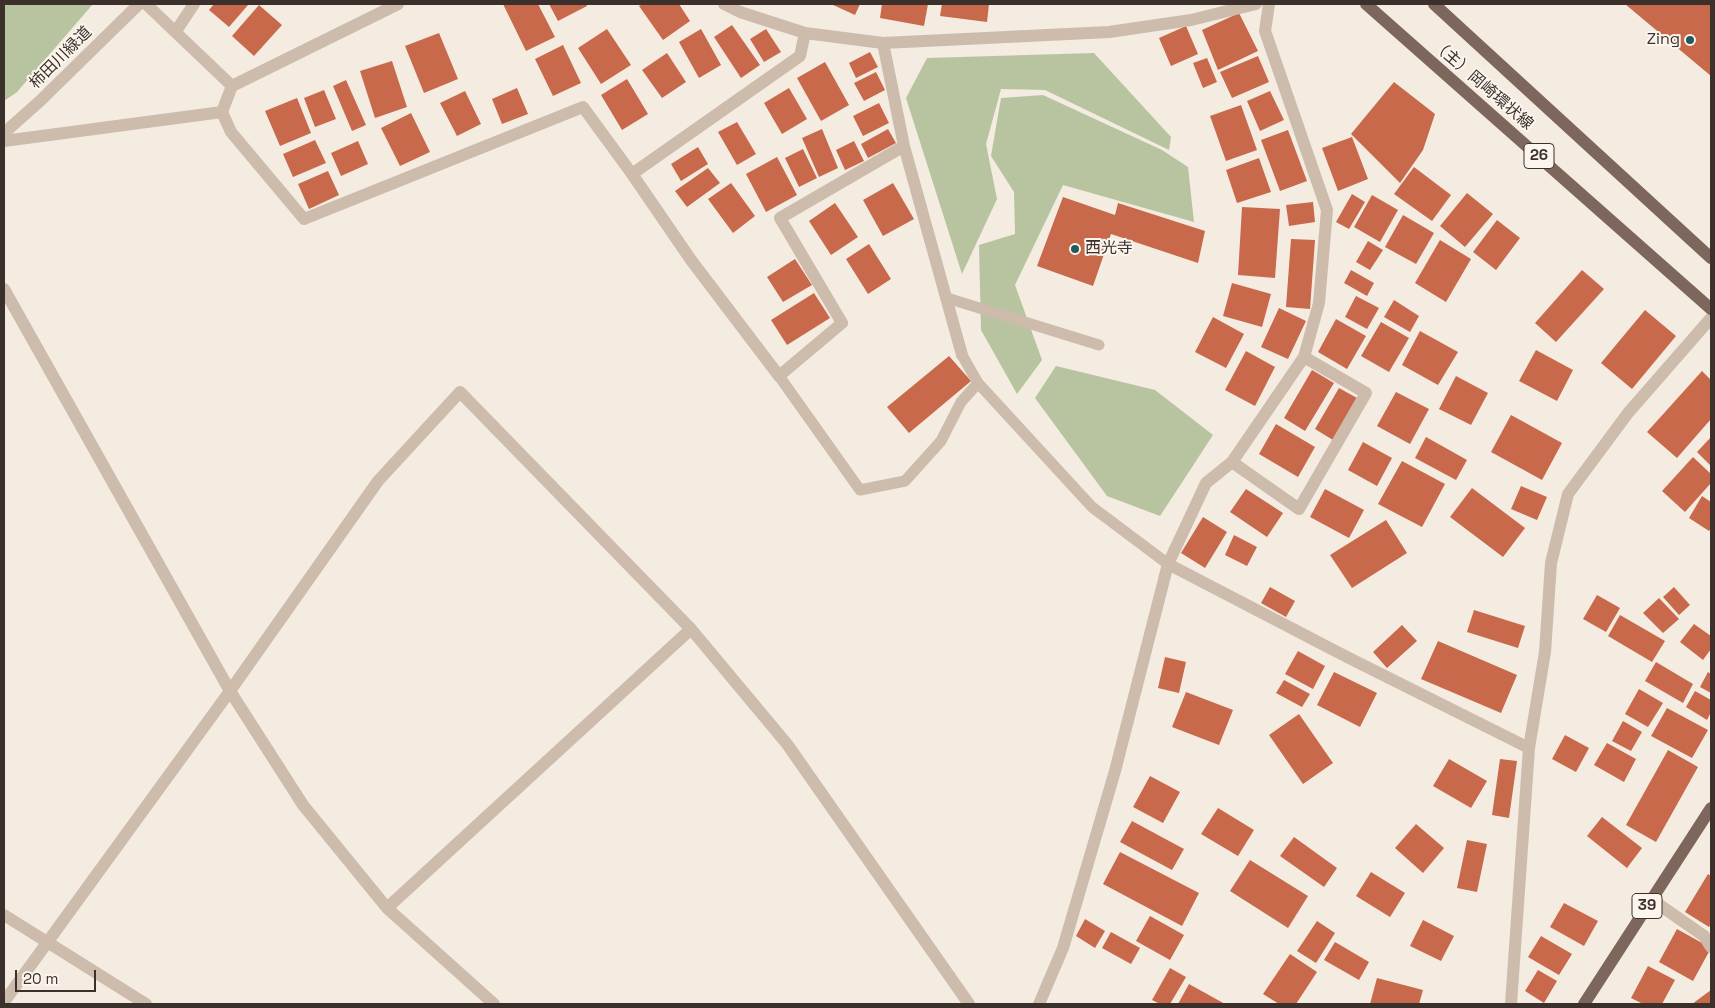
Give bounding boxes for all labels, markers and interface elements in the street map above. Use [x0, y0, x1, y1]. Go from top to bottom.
street label: 柿田川緑道 [26, 23, 96, 93]
place label: Zing [1647, 30, 1680, 50]
marker: Zing [1684, 34, 1696, 46]
street label: （主）岡崎環状線 [1427, 36, 1537, 134]
road number: 26 [1524, 144, 1554, 168]
place label: 西光寺 [1085, 239, 1133, 259]
marker: 西光寺 [1069, 243, 1081, 255]
road number: 39 [1632, 894, 1662, 918]
scale bar [18, 960, 99, 992]
text: 20 m [23, 969, 58, 988]

